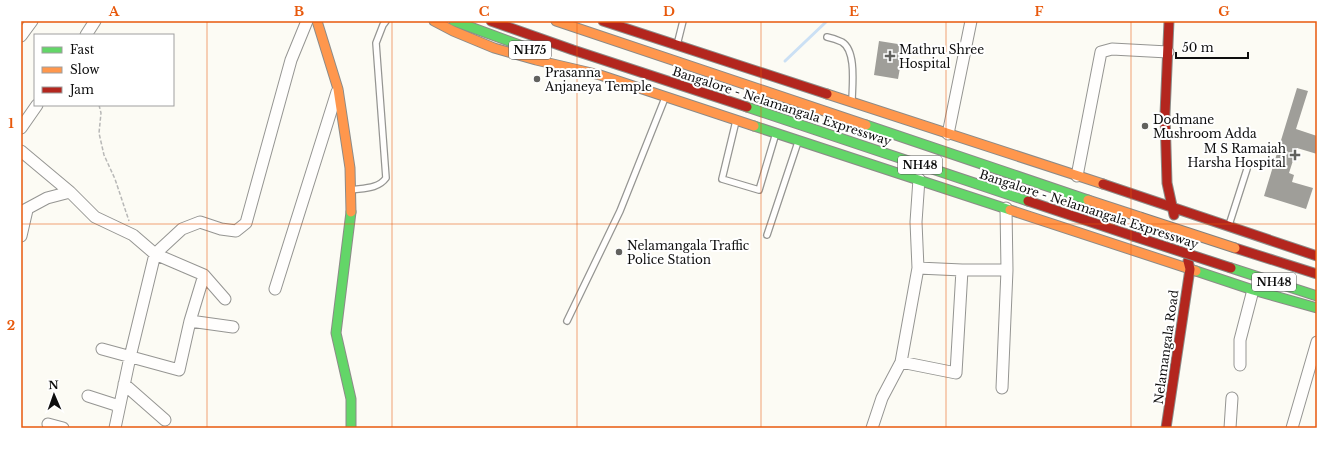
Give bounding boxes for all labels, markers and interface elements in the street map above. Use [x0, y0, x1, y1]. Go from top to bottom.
text: A [108, 3, 120, 20]
text: B [294, 3, 304, 20]
text: C [479, 3, 490, 20]
text: D [663, 3, 675, 20]
text: E [849, 3, 859, 20]
text: F [1035, 3, 1044, 20]
text: G [1218, 3, 1230, 20]
legend [34, 34, 174, 106]
scale bar [1176, 34, 1248, 60]
text: 50 m [1182, 40, 1214, 55]
road number: NH75 [509, 41, 551, 59]
text: Fast [70, 42, 95, 57]
place label: Mathru Shree Hospital [899, 42, 984, 71]
marker: Mathru Shree Hospital [884, 50, 896, 62]
text: Slow [70, 62, 100, 77]
street label: Bangalore - Nelamangala Expressway [670, 63, 894, 149]
place label: Prasanna Anjaneya Temple [544, 65, 652, 94]
marker: Prasanna Anjaneya Temple [532, 74, 542, 84]
text: Jam [68, 82, 94, 97]
place label: Dodmane Mushroom Adda [1153, 112, 1257, 141]
text: 1 [8, 115, 14, 132]
marker: Dodmane Mushroom Adda [1140, 121, 1150, 131]
place label: M S Ramaiah Harsha Hospital [1187, 141, 1286, 170]
marker: M S Ramaiah Harsha Hospital [1289, 149, 1301, 161]
road number: NH48 [898, 156, 942, 174]
street label: Bangalore - Nelamangala Expressway [977, 166, 1201, 252]
place label: Nelamangala Traffic Police Station [627, 238, 750, 267]
marker: Nelamangala Traffic Police Station [614, 247, 624, 257]
road number: NH48 [1252, 273, 1296, 291]
street label: Nelamangala Road [1151, 289, 1181, 405]
text: 2 [7, 317, 15, 334]
north arrow [34, 375, 74, 415]
text: N [48, 378, 60, 392]

